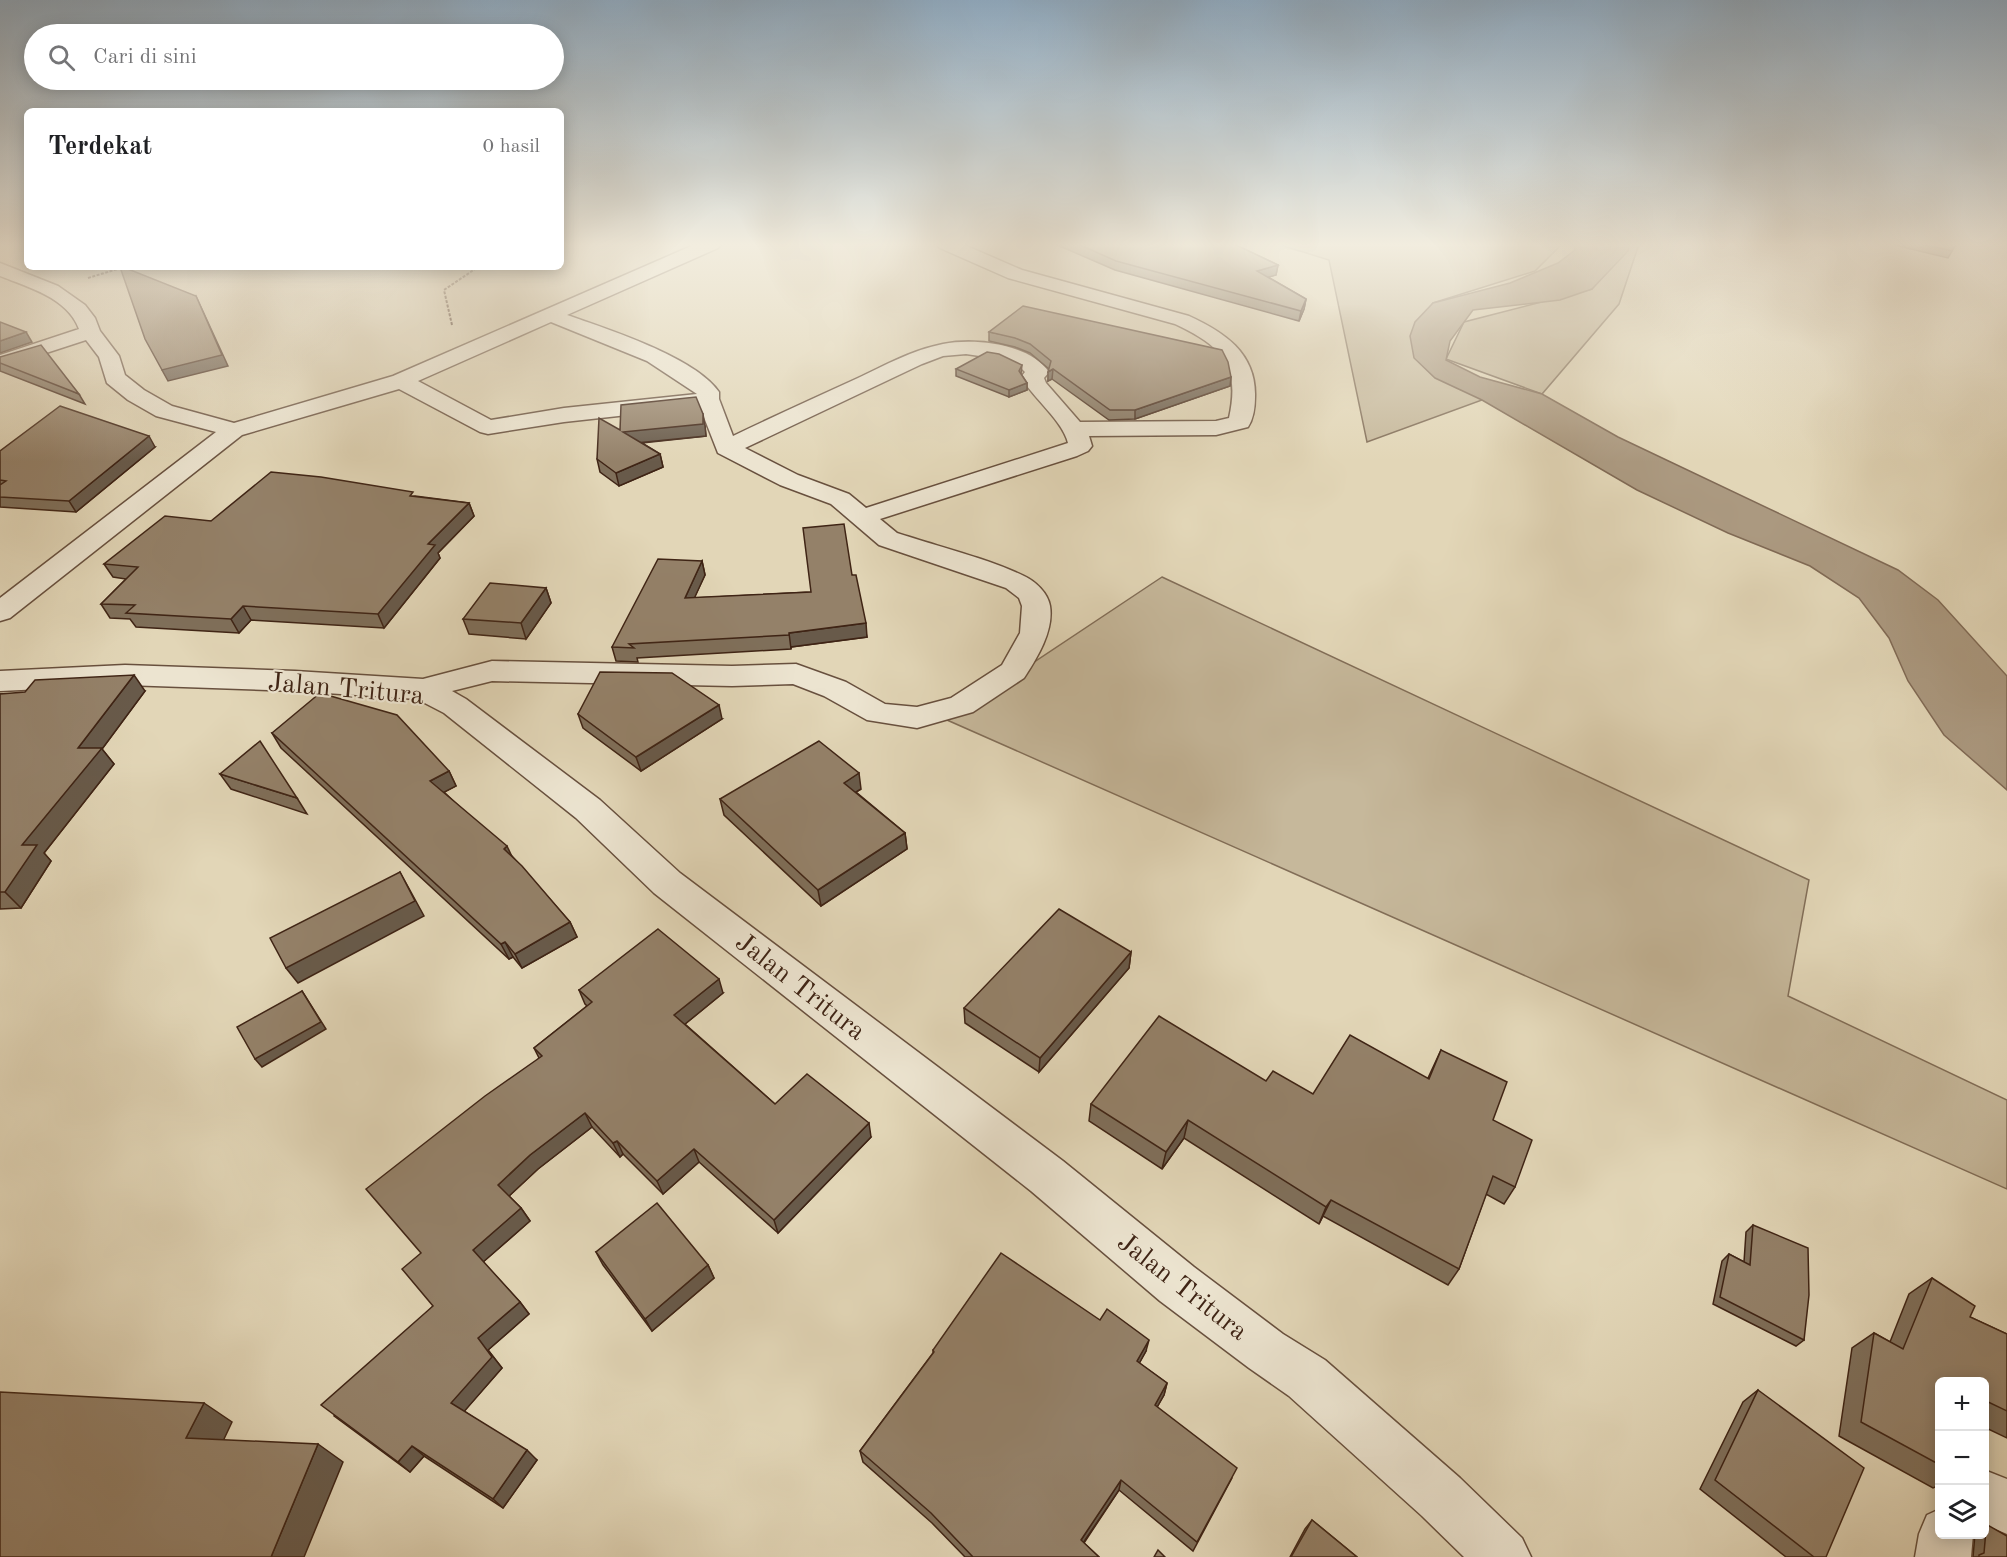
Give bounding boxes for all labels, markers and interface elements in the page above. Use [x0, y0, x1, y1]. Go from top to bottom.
search box [24, 24, 564, 90]
icon: search [45, 41, 78, 74]
text: Cari di sini [93, 46, 197, 68]
text: Terdekat [48, 134, 152, 160]
text: 0 hasil [483, 137, 540, 157]
street label: Jalan Tritura [267, 669, 425, 710]
street label: Jalan Tritura [730, 928, 870, 1046]
street label: Jalan Tritura [1112, 1228, 1252, 1346]
map controls [1935, 1377, 1989, 1539]
button: + [1935, 1377, 1989, 1431]
button: − [1935, 1431, 1989, 1485]
button: layers [1935, 1485, 1989, 1539]

